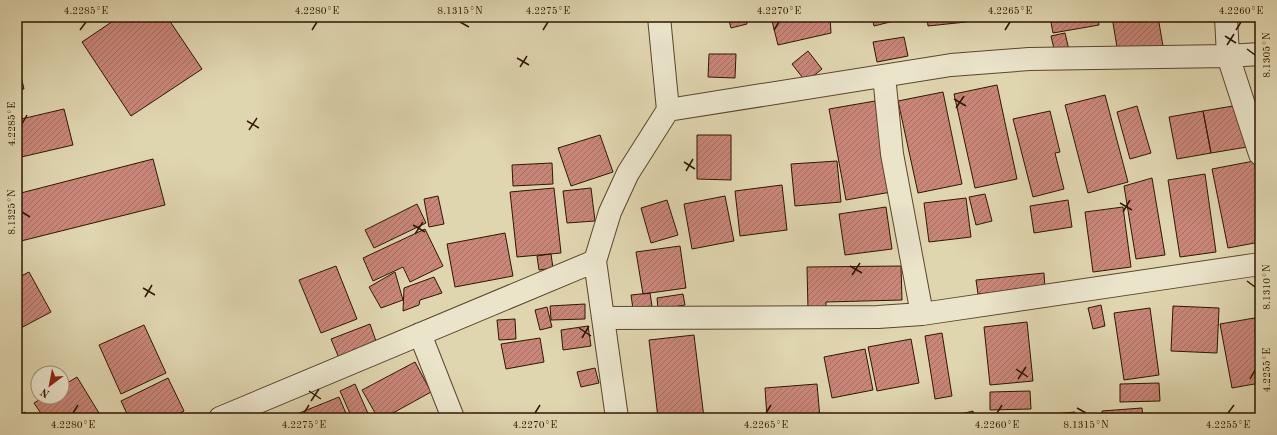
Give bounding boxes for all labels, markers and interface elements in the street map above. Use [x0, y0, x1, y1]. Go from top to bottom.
text: 4.2285°E [64, 6, 108, 16]
text: 4.2280°E [295, 6, 339, 16]
text: 8.1315°N [437, 6, 483, 16]
text: 4.2275°E [526, 6, 570, 16]
text: 4.2270°E [757, 6, 801, 16]
text: 4.2265°E [988, 6, 1032, 16]
text: 4.2260°E [1219, 6, 1263, 16]
text: 8.1305°N [1262, 32, 1272, 78]
text: 4.2285°E [7, 102, 17, 146]
text: 8.1325°N [7, 189, 17, 235]
text: 8.1310°N [1262, 264, 1272, 310]
text: 4.2255°E [1262, 348, 1272, 392]
north arrow [30, 365, 70, 405]
text: N [39, 385, 52, 399]
text: 4.2280°E [51, 420, 95, 430]
text: 4.2275°E [282, 420, 326, 430]
text: 4.2270°E [513, 420, 557, 430]
text: 4.2265°E [744, 420, 788, 430]
text: 4.2260°E [975, 420, 1019, 430]
text: 8.1315°N [1063, 420, 1109, 430]
text: 4.2255°E [1206, 420, 1250, 430]

